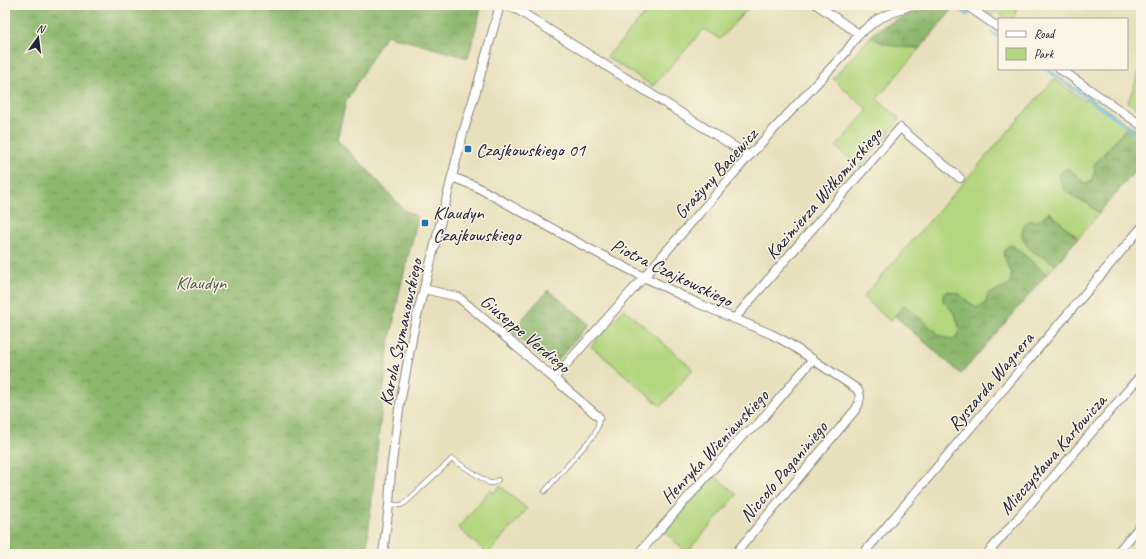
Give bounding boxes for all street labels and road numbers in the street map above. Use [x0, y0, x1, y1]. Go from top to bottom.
street label: Kazimierza Wiłkomirskiego [760, 121, 889, 265]
street label: Grażyny Bacewicz [669, 122, 764, 224]
street label: Piotra Czajkowskiego [607, 233, 738, 314]
street label: Karola Szymanowskiego [374, 254, 429, 408]
street label: Giuseppe Verdiego [475, 289, 577, 380]
street label: Ryszarda Wagnera [943, 326, 1040, 436]
street label: Henryka Wieniawskiego [656, 384, 775, 509]
street label: Mieczysława Karłowicza [994, 388, 1113, 520]
street label: Niccolo Paganiniego [735, 415, 834, 527]

